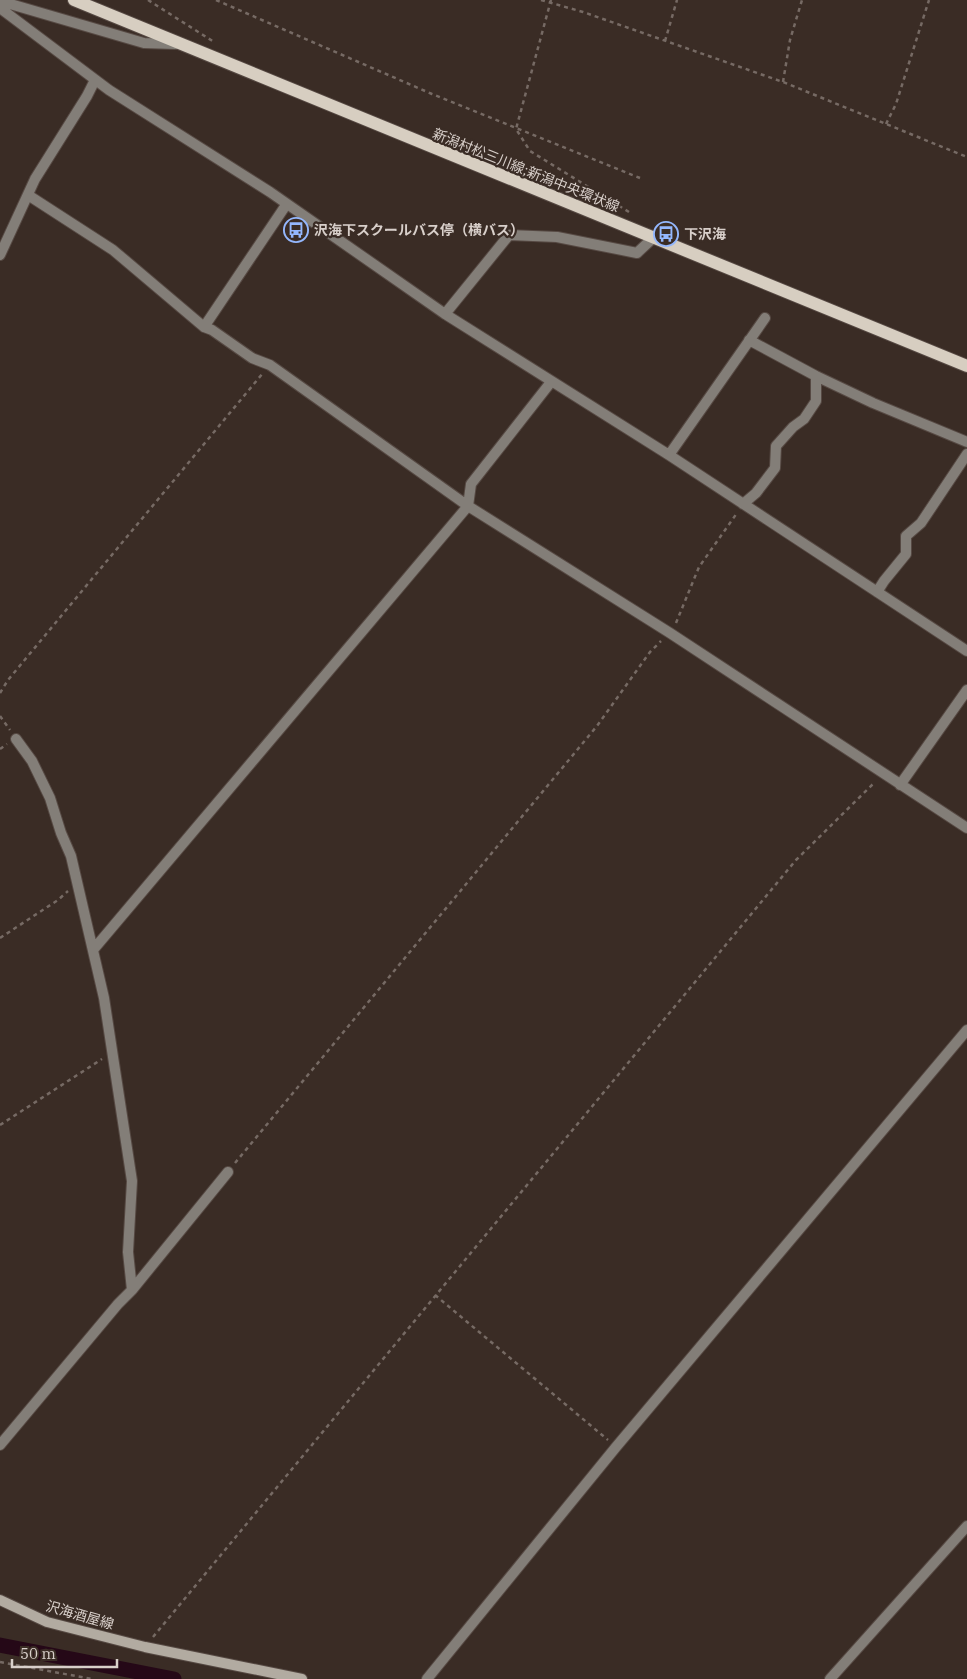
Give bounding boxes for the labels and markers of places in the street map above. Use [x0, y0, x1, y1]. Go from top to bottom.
bus stop icon: 沢海下スクールバス停（横バス） [283, 217, 309, 243]
place label: 沢海下スクールバス停（横バス） [314, 221, 524, 239]
bus stop icon: 下沢海 [653, 221, 679, 247]
place label: 下沢海 [684, 225, 726, 243]

